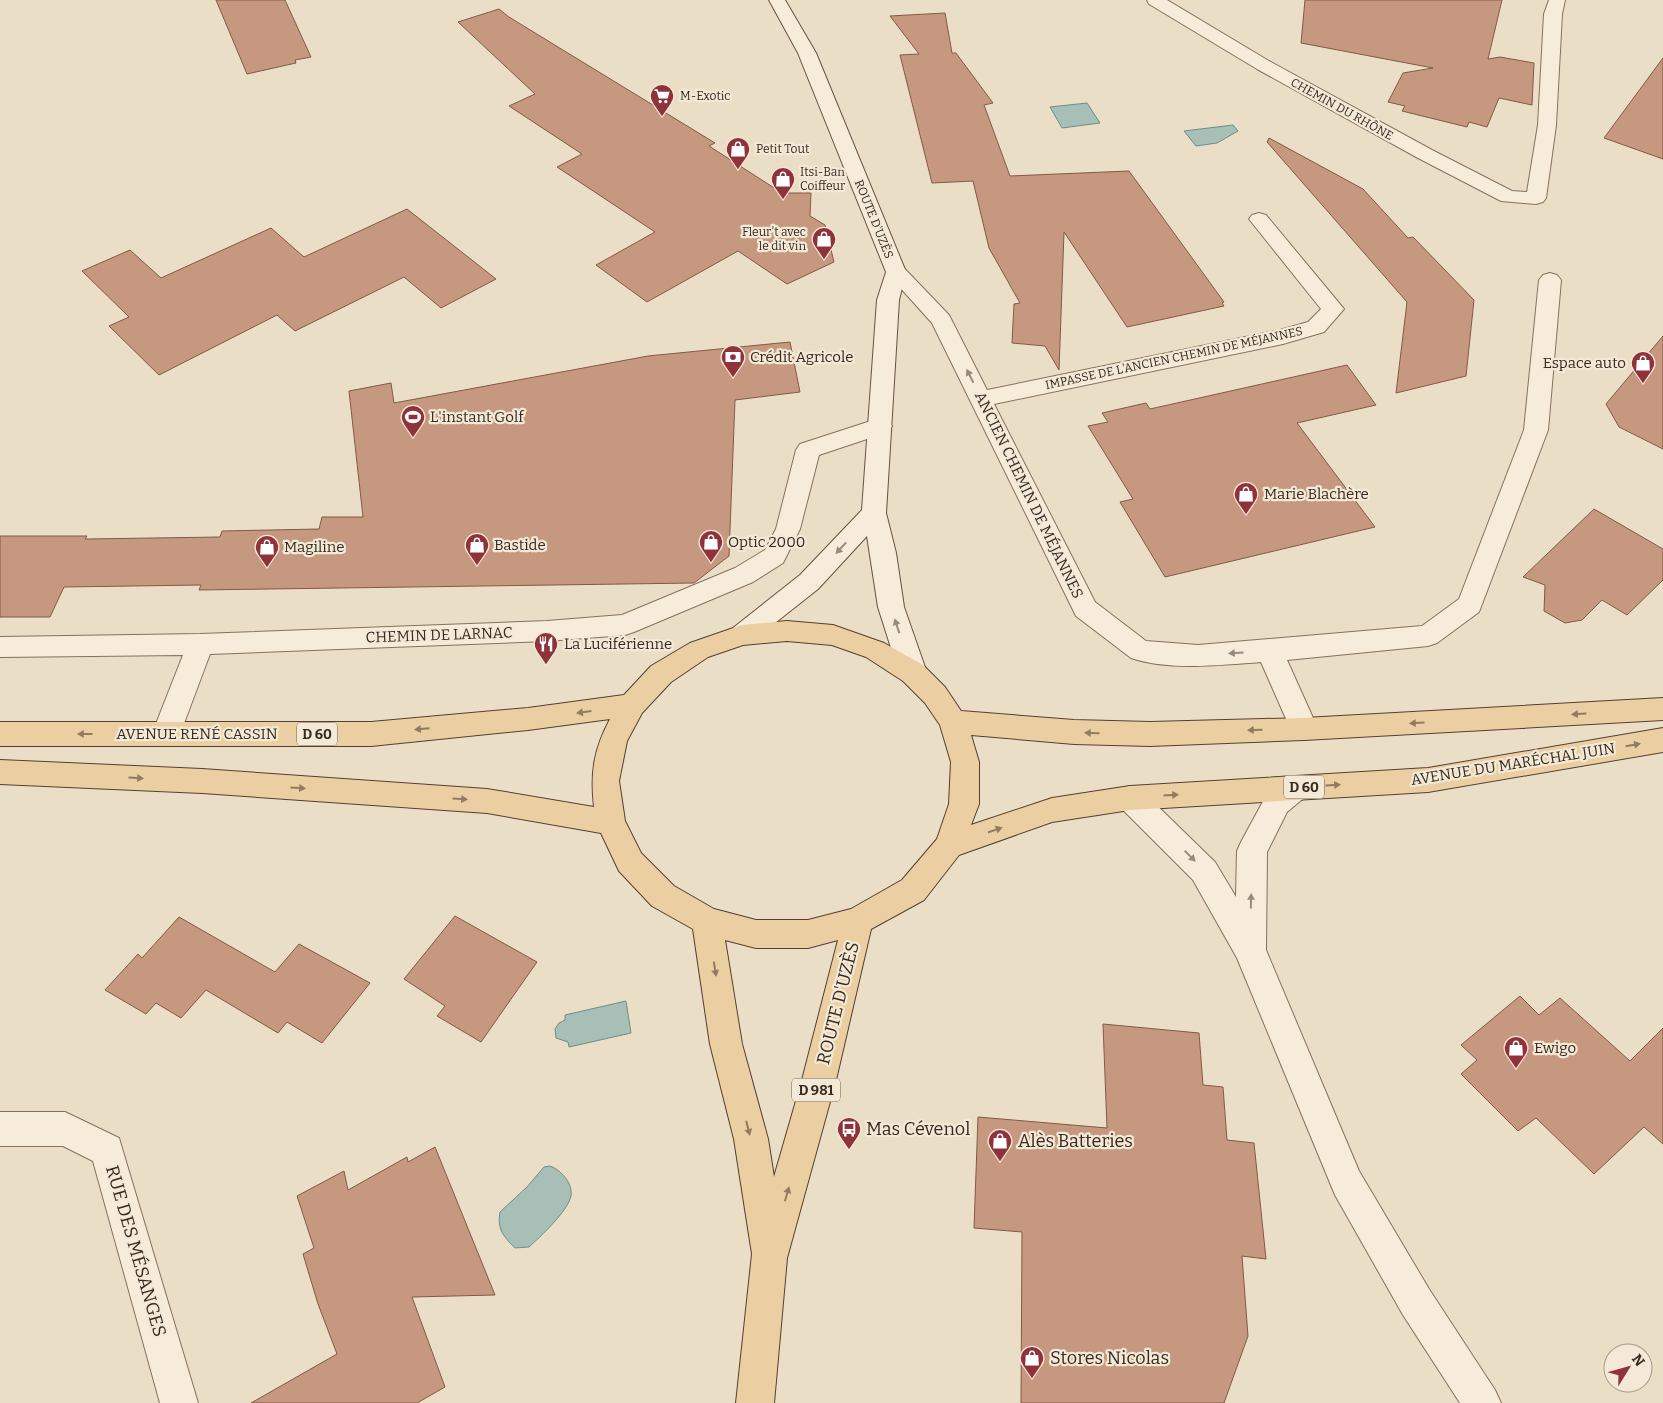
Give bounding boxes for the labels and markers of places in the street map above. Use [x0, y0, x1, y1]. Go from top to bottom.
supermarket icon: M-Exotic [649, 83, 675, 117]
place label: M-Exotic [680, 89, 731, 103]
shop icon: Petit Tout [725, 136, 751, 170]
place label: Petit Tout [756, 142, 810, 156]
place label: Itsi-Ban Coiffeur [800, 165, 846, 193]
shop icon: Itsi-Ban Coiffeur [770, 166, 796, 200]
place label: Fleur't avec le dit vin [742, 225, 806, 253]
shop icon: Fleur't avec le dit vin [811, 226, 837, 260]
bank icon: Crédit Agricole [720, 344, 746, 378]
place label: Crédit Agricole [750, 348, 853, 366]
shop icon: Espace auto [1630, 350, 1656, 384]
place label: Espace auto [1543, 354, 1626, 372]
sports icon: L'instant Golf [400, 404, 426, 438]
place label: L'instant Golf [430, 408, 525, 426]
shop icon: Marie Blachère [1233, 481, 1259, 515]
place label: Marie Blachère [1264, 485, 1369, 503]
shop icon: Optic 2000 [698, 529, 724, 563]
shop icon: Bastide [464, 532, 490, 566]
place label: Optic 2000 [728, 533, 805, 551]
shop icon: Magiline [254, 534, 280, 568]
place label: Bastide [494, 536, 546, 554]
place label: Magiline [284, 538, 344, 556]
restaurant icon: La Luciférienne [533, 631, 559, 665]
place label: La Luciférienne [564, 635, 672, 653]
shop icon: Ewigo [1503, 1035, 1529, 1069]
place label: Ewigo [1534, 1039, 1576, 1057]
bus stop icon: Mas Cévenol [836, 1116, 862, 1150]
place label: Mas Cévenol [866, 1118, 970, 1140]
shop icon: Alès Batteries [987, 1128, 1013, 1162]
place label: Alès Batteries [1018, 1130, 1133, 1152]
shop icon: Stores Nicolas [1019, 1345, 1045, 1379]
place label: Stores Nicolas [1050, 1347, 1169, 1369]

